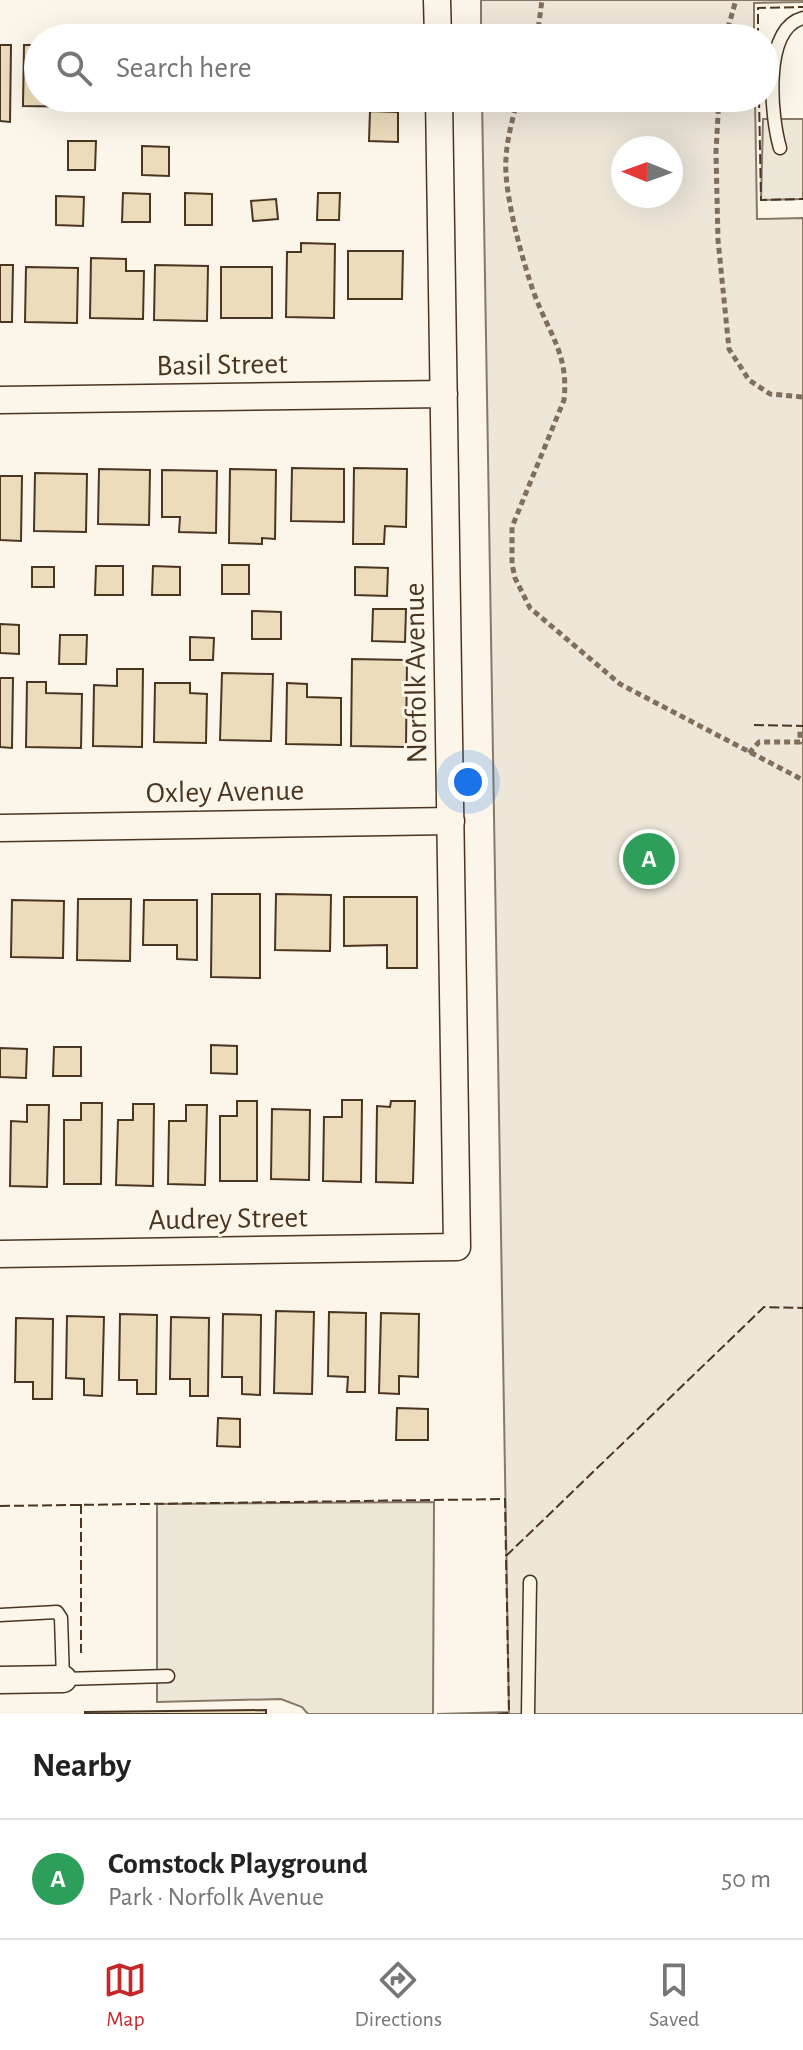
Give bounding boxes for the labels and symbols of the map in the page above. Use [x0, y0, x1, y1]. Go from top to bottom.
north arrow [611, 136, 683, 208]
street label: Basil Street [156, 349, 288, 381]
street label: Norfolk Avenue [399, 582, 433, 764]
your location [448, 762, 488, 802]
street label: Oxley Avenue [145, 776, 305, 808]
pin: A [623, 829, 675, 889]
street label: Audrey Street [148, 1203, 308, 1235]

